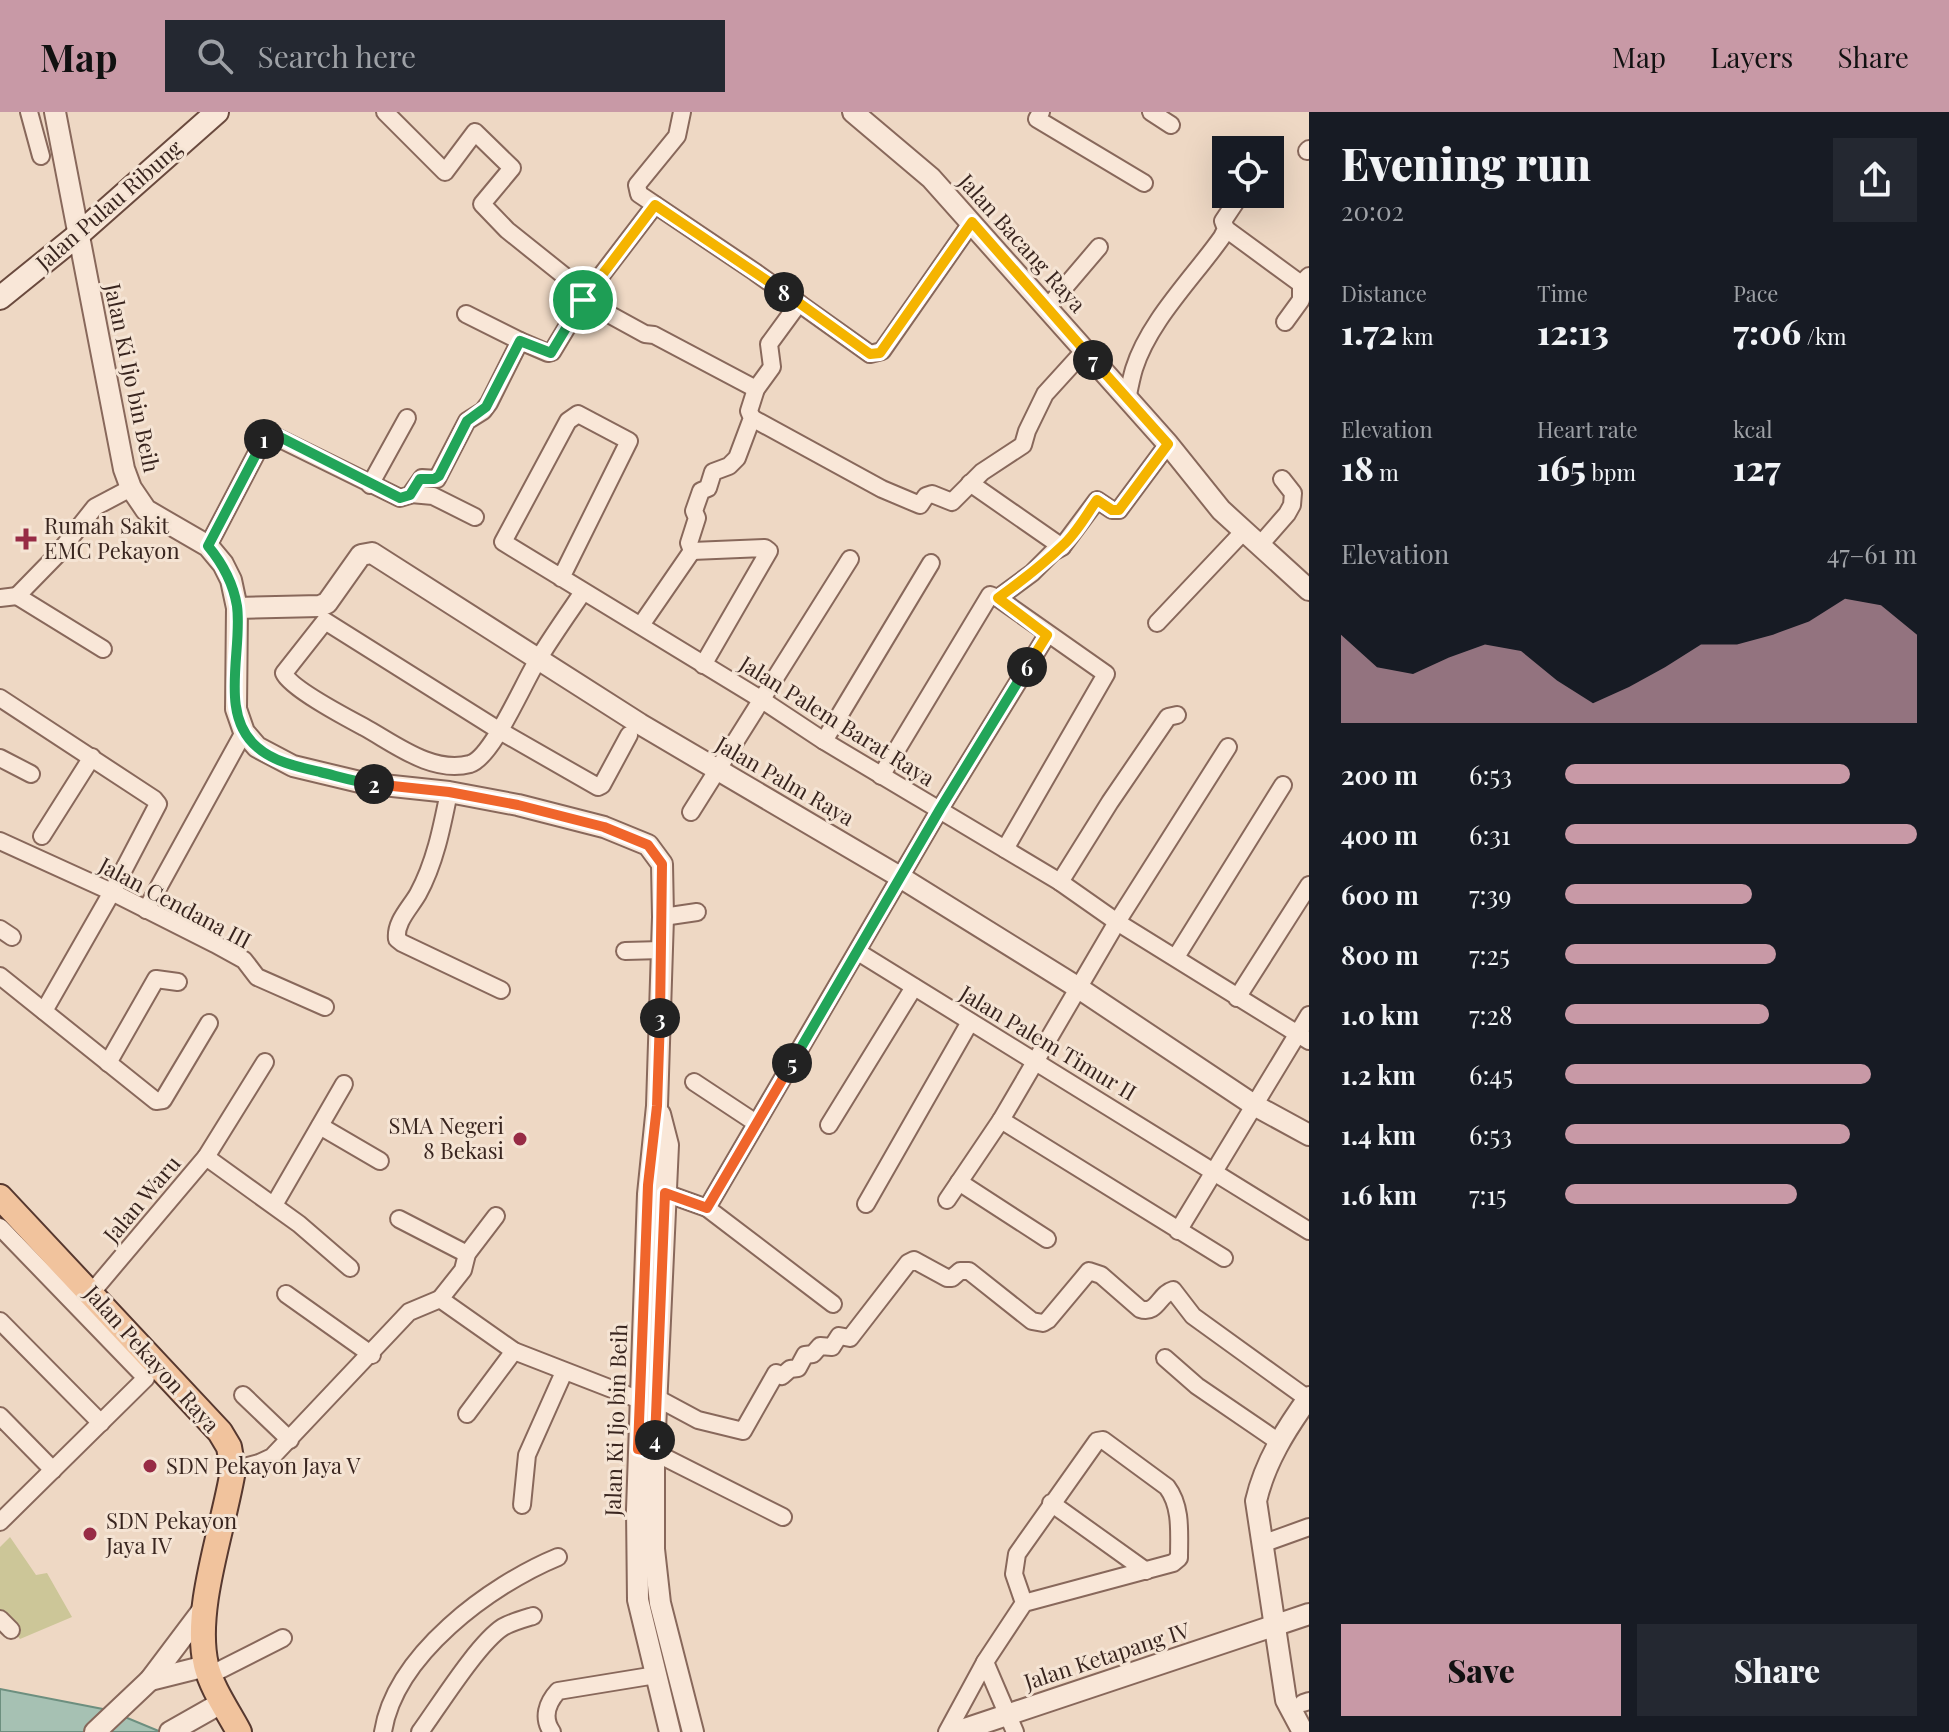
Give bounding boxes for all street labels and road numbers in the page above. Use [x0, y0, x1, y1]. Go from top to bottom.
street label: Jalan Pulau Ribung [28, 132, 188, 277]
street label: Jalan Bacang Raya [952, 166, 1093, 318]
street label: Jalan Ki Ijo bin Beih [98, 280, 168, 475]
street label: Jalan Palem Barat Raya [733, 647, 941, 792]
street label: Jalan Palm Raya [710, 728, 860, 832]
street label: Jalan Cendana III [93, 849, 257, 955]
street label: Jalan Palem Timur II [954, 977, 1142, 1107]
street label: Jalan Waru [95, 1148, 187, 1249]
street label: Jalan Pekayon Raya [78, 1277, 227, 1438]
street label: Jalan Ki Ijo bin Beih [597, 1323, 633, 1518]
street label: Jalan Ketapang IV [1019, 1614, 1195, 1696]

